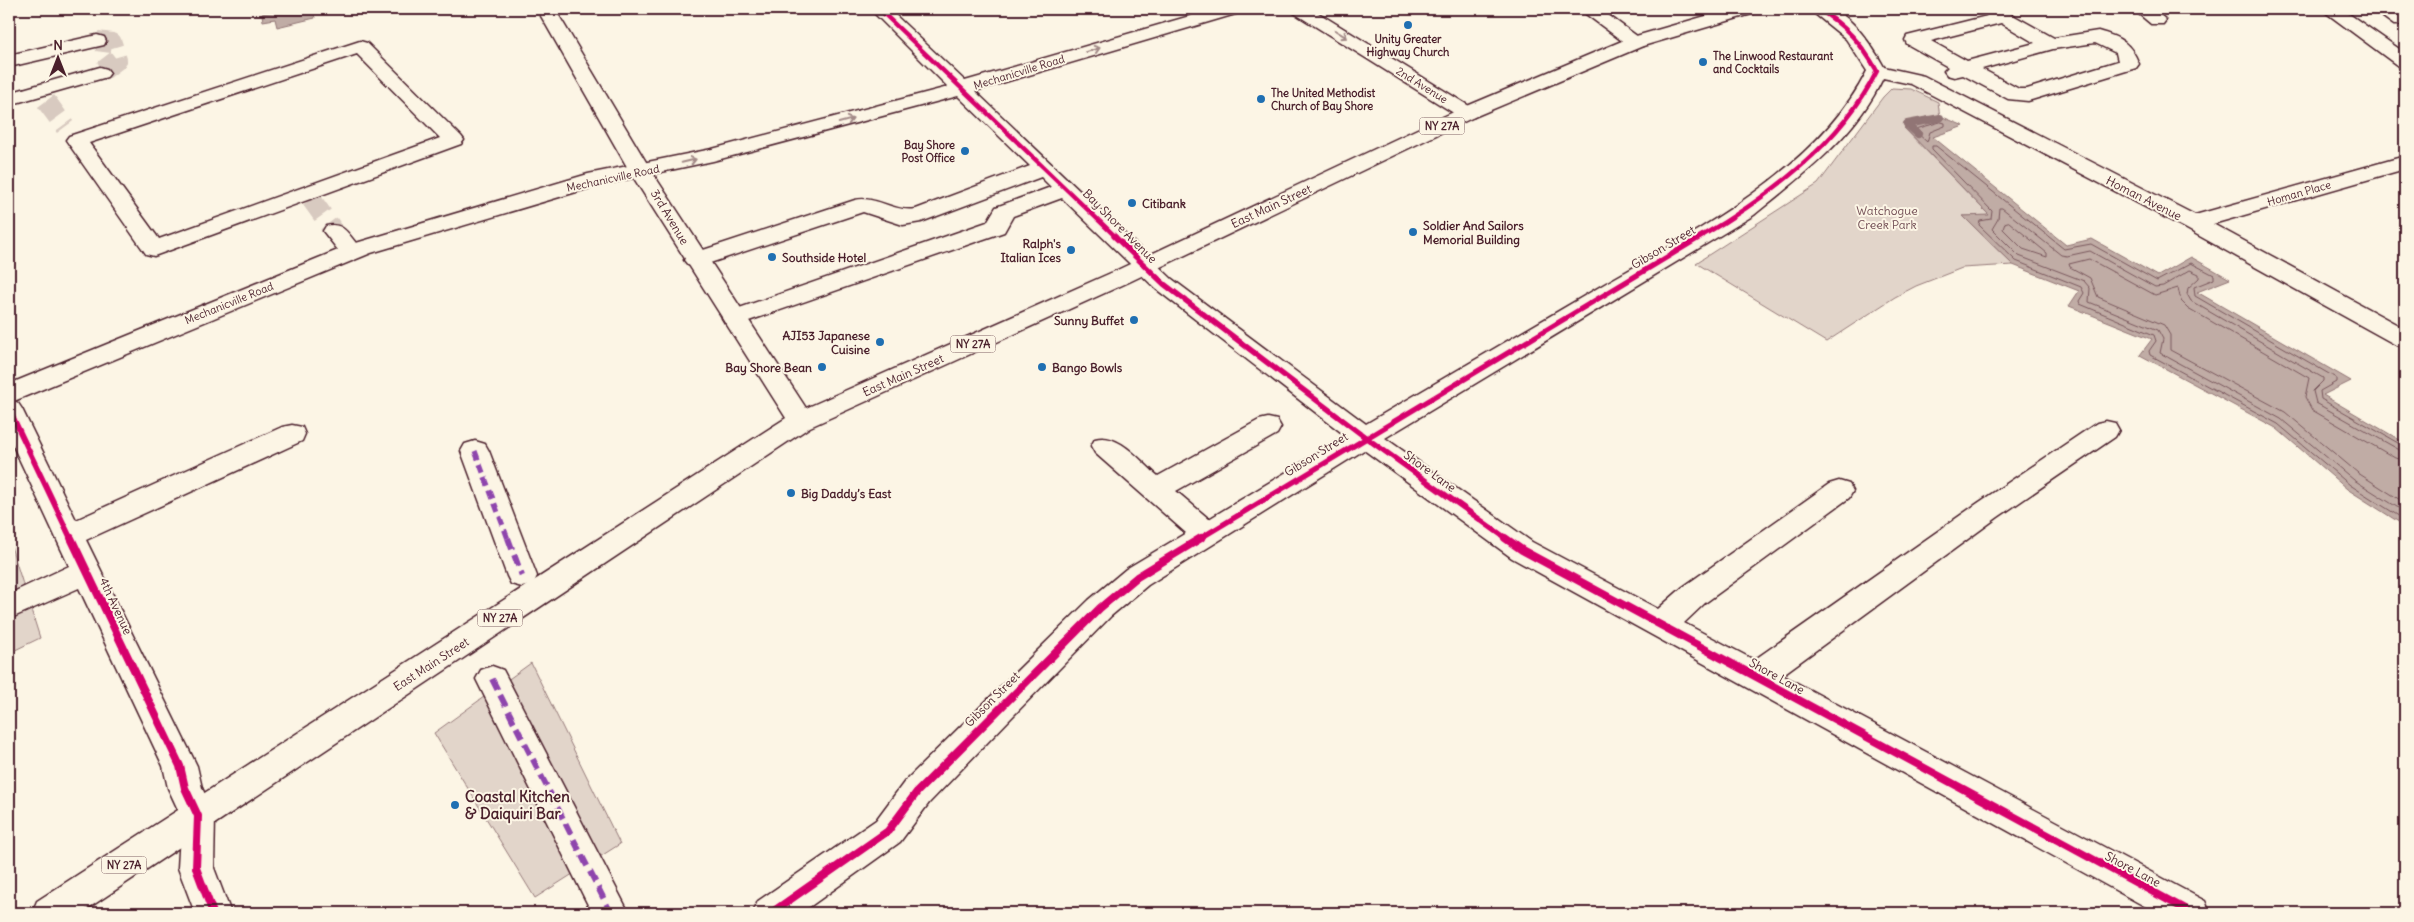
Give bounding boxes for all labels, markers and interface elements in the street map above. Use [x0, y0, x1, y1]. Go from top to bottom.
marker: Unity Greater Highway Church [1402, 19, 1414, 31]
one-way arrow [1334, 29, 1348, 40]
north arrow [32, 32, 82, 82]
place label: Unity Greater Highway Church [1367, 32, 1450, 60]
text: N [53, 36, 63, 54]
one-way arrow [1085, 44, 1101, 54]
place label: The Linwood Restaurant and Cocktails [1713, 49, 1833, 76]
street label: Mechanicville Road [972, 51, 1067, 93]
marker: The Linwood Restaurant and Cocktails [1697, 56, 1709, 68]
street label: 2nd Avenue [1394, 64, 1451, 106]
place label: The United Methodist Church of Bay Shore [1271, 86, 1375, 114]
marker: The United Methodist Church of Bay Shore [1255, 93, 1267, 105]
one-way arrow [838, 116, 854, 125]
road number: NY 27A [1420, 118, 1464, 134]
place label: Bay Shore Post Office [902, 138, 955, 165]
marker: Bay Shore Post Office [959, 145, 971, 157]
one-way arrow [680, 156, 696, 165]
street label: Mechanicville Road [565, 161, 661, 195]
street label: Homan Avenue [2104, 173, 2184, 223]
street label: Homan Place [2266, 177, 2333, 209]
street label: East Main Street [1228, 181, 1314, 231]
street label: Bay Shore Avenue [1080, 186, 1160, 266]
street label: 3rd Avenue [648, 187, 692, 247]
place label: Citibank [1142, 196, 1186, 211]
marker: Citibank [1126, 197, 1138, 209]
park label: Watchogue Creek Park [1856, 203, 1918, 232]
place label: Soldier And Sailors Memorial Building [1423, 218, 1524, 248]
street label: Gibson Street [1628, 222, 1698, 272]
marker: Soldier And Sailors Memorial Building [1407, 226, 1419, 238]
place label: Ralph's Italian Ices [1000, 236, 1062, 265]
marker: Ralph's Italian Ices [1065, 244, 1077, 256]
place label: Southside Hotel [782, 250, 867, 265]
marker: Southside Hotel [766, 251, 778, 263]
street label: Mechanicville Road [183, 279, 276, 327]
place label: Sunny Buffet [1054, 313, 1125, 329]
marker: Sunny Buffet [1128, 314, 1140, 326]
place label: AJI53 Japanese Cuisine [782, 328, 871, 357]
marker: AJI53 Japanese Cuisine [874, 336, 886, 348]
road number: NY 27A [950, 336, 996, 352]
street label: East Main Street [860, 350, 946, 400]
place label: Bay Shore Bean [725, 360, 812, 376]
place label: Bango Bowls [1052, 360, 1123, 376]
marker: Bay Shore Bean [816, 361, 828, 373]
marker: Bango Bowls [1036, 361, 1048, 373]
street label: Gibson Street [1281, 429, 1351, 479]
street label: Shore Lane [1401, 447, 1459, 495]
place label: Big Daddy’s East [801, 486, 892, 502]
marker: Big Daddy’s East [785, 487, 797, 499]
street label: 4th Avenue [96, 575, 136, 637]
road number: NY 27A [478, 610, 522, 626]
street label: East Main Street [390, 634, 472, 694]
street label: Shore Lane [1747, 655, 1807, 697]
street label: Gibson Street [961, 668, 1023, 730]
place label: Coastal Kitchen & Daiquiri Bar [465, 787, 570, 824]
marker: Coastal Kitchen & Daiquiri Bar [449, 799, 461, 811]
street label: Shore Lane [2103, 848, 2163, 890]
road number: NY 27A [102, 856, 146, 874]

